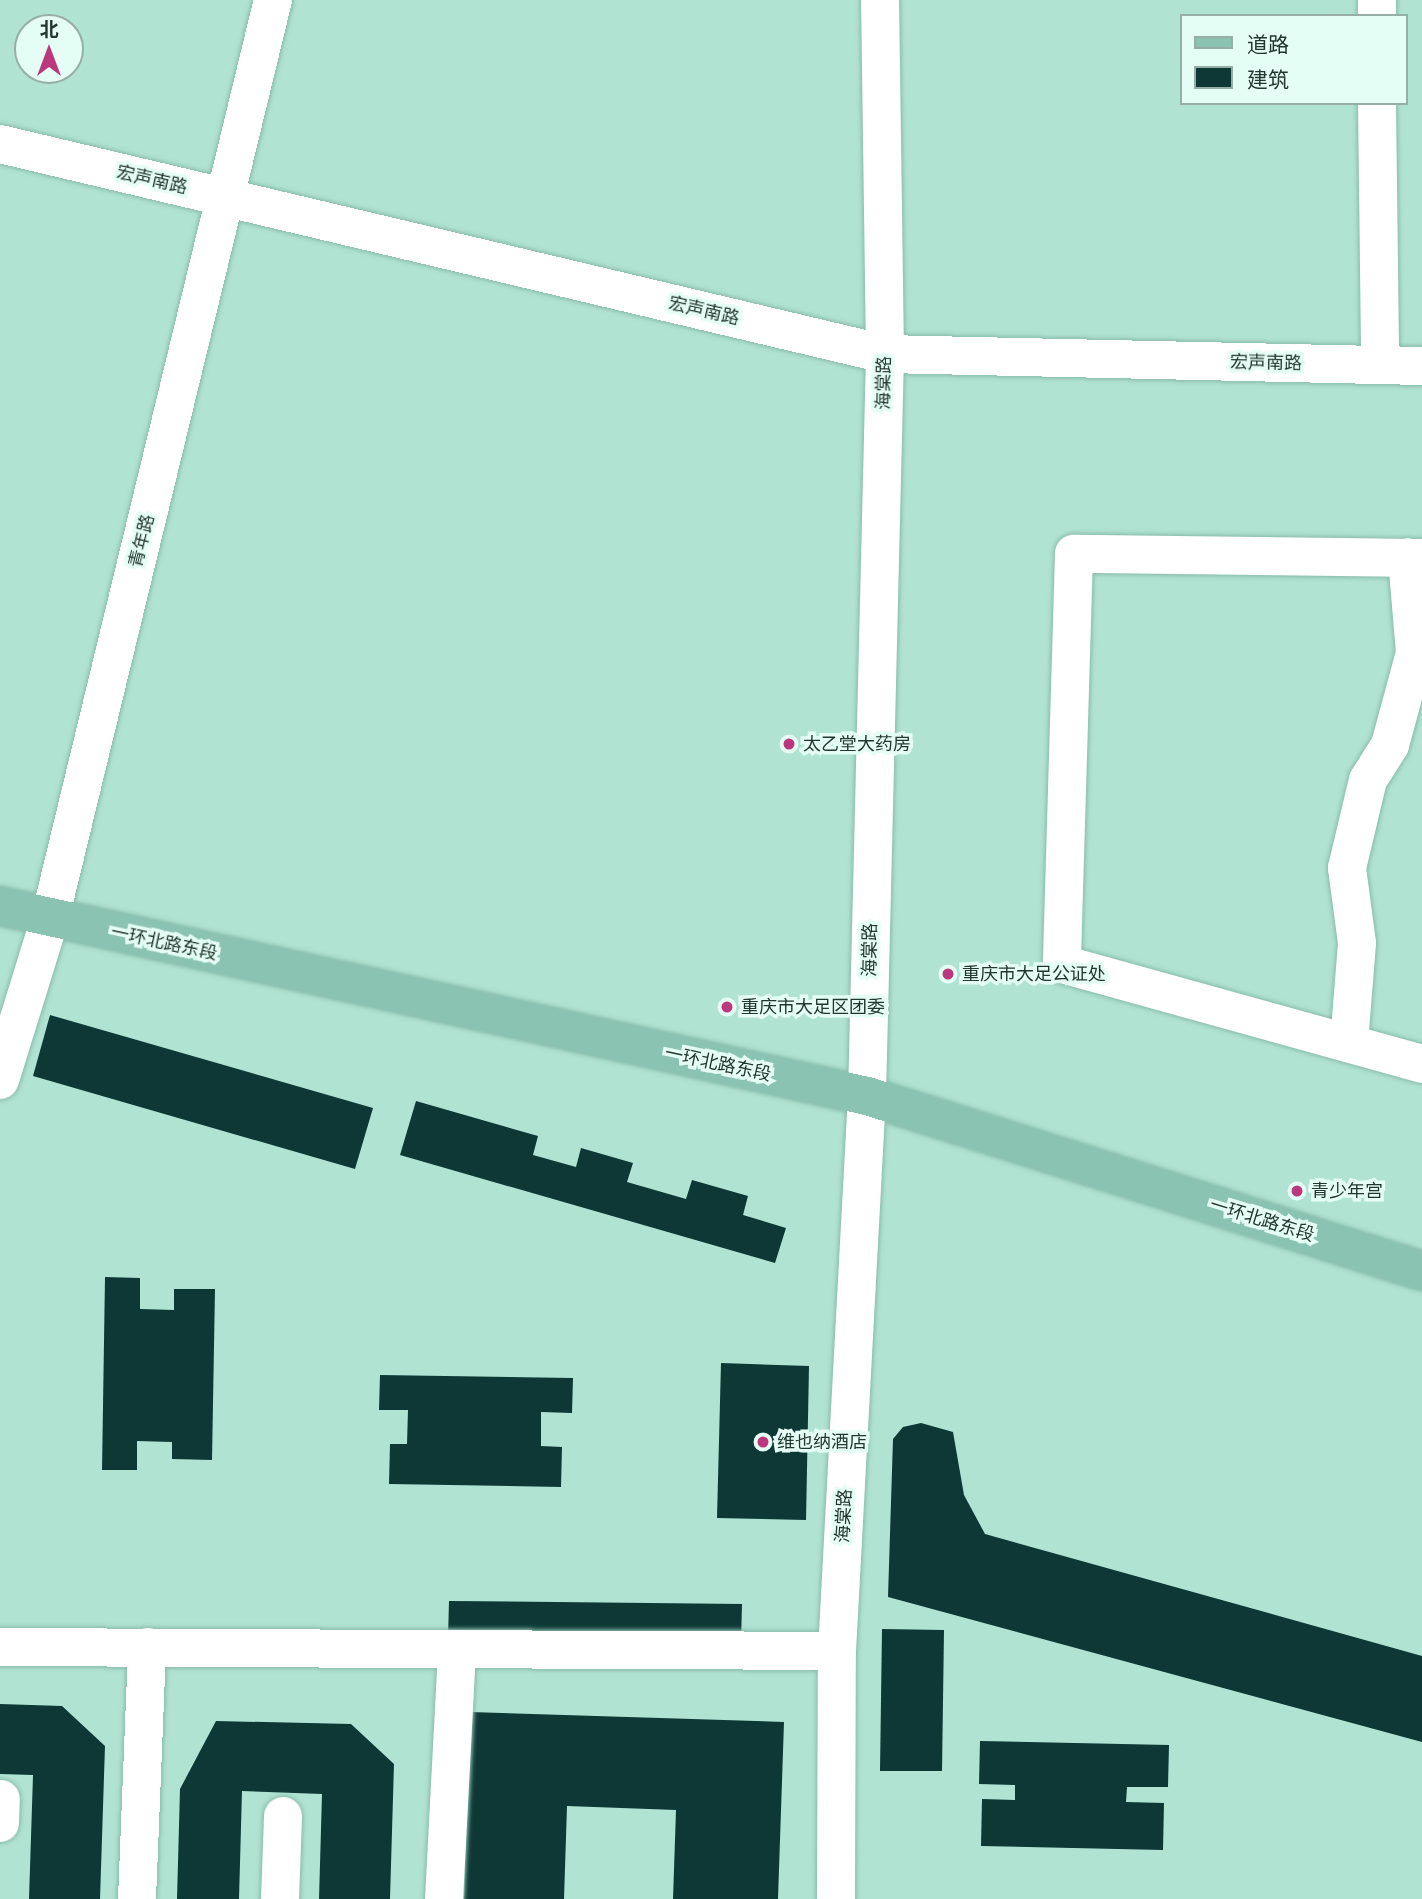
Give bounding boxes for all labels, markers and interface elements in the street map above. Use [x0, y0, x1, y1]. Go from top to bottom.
north arrow [14, 14, 84, 84]
legend [1180, 14, 1408, 105]
text: 北 [39, 18, 59, 41]
text: 道路 [1247, 32, 1289, 57]
text: 建筑 [1247, 67, 1289, 92]
street label: 宏声南路 [114, 161, 190, 199]
street label: 宏声南路 [666, 292, 742, 330]
street label: 宏声南路 [1230, 352, 1302, 374]
street label: 海棠路 [873, 356, 895, 410]
street label: 青年路 [125, 512, 159, 570]
place label: 太乙堂大药房 [803, 733, 911, 755]
marker: 太乙堂大药房 [781, 736, 797, 752]
street label: 一环北路东段 [109, 921, 219, 965]
street label: 海棠路 [859, 923, 881, 977]
place label: 重庆市大足公证处 [962, 963, 1106, 985]
marker: 重庆市大足公证处 [940, 966, 956, 982]
place label: 重庆市大足区团委 [741, 996, 885, 1018]
marker: 重庆市大足区团委 [719, 999, 735, 1015]
street label: 一环北路东段 [663, 1042, 773, 1086]
place label: 青少年宫 [1311, 1180, 1383, 1202]
marker: 青少年宫 [1289, 1183, 1305, 1199]
street label: 一环北路东段 [1207, 1194, 1317, 1246]
place label: 维也纳酒店 [777, 1431, 867, 1453]
marker: 维也纳酒店 [755, 1434, 771, 1450]
street label: 海棠路 [832, 1488, 856, 1544]

